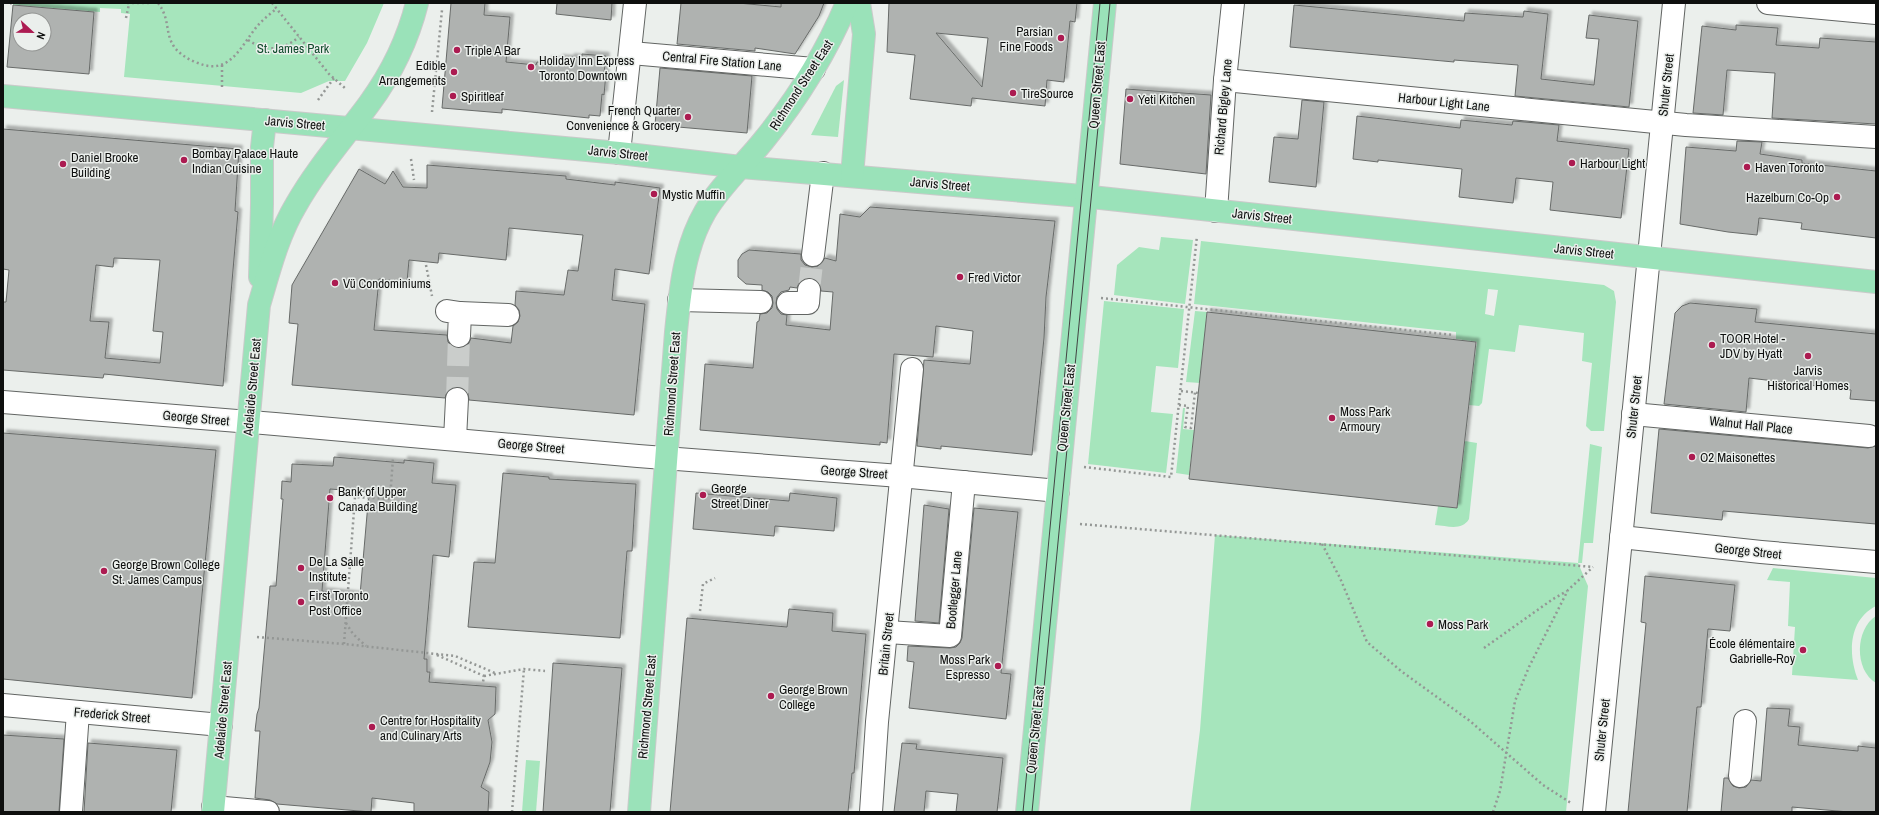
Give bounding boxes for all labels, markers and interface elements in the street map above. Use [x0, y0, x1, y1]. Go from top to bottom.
north arrow [12, 12, 52, 52]
place label: Parsian Fine Foods [1000, 23, 1053, 55]
text: N [34, 30, 49, 41]
marker: Parsian Fine Foods [1056, 33, 1066, 43]
street label: Richmond Street East [765, 37, 837, 133]
park label: St. James Park [257, 40, 330, 57]
street label: Queen Street East [1085, 41, 1109, 129]
place label: Triple A Bar [465, 42, 521, 59]
marker: Triple A Bar [452, 45, 462, 55]
street label: Central Fire Station Lane [662, 47, 782, 75]
place label: Holiday Inn Express Toronto Downtown [539, 52, 634, 84]
street label: Shuter Street [1654, 53, 1678, 117]
place label: Edible Arrangements [378, 57, 446, 89]
street label: Richard Bigley Lane [1210, 58, 1236, 156]
marker: Holiday Inn Express Toronto Downtown [526, 62, 536, 72]
marker: Edible Arrangements [449, 67, 459, 77]
place label: TireSource [1021, 85, 1074, 102]
place label: Spiritleaf [461, 88, 504, 105]
marker: TireSource [1008, 88, 1018, 98]
street label: Harbour Light Lane [1397, 89, 1491, 115]
marker: Spiritleaf [448, 91, 458, 101]
place label: Yeti Kitchen [1138, 91, 1195, 108]
marker: Yeti Kitchen [1125, 94, 1135, 104]
place label: French Quarter Convenience & Grocery [566, 102, 681, 134]
street label: Jarvis Street [264, 112, 326, 134]
marker: French Quarter Convenience & Grocery [683, 112, 693, 122]
street label: Jarvis Street [587, 141, 649, 165]
place label: Bombay Palace Haute Indian Cuisine [192, 145, 298, 177]
place label: Daniel Brooke Building [71, 149, 139, 181]
marker: Bombay Palace Haute Indian Cuisine [179, 155, 189, 165]
place label: Harbour Light [1580, 155, 1645, 172]
marker: Harbour Light [1567, 158, 1577, 168]
marker: Daniel Brooke Building [58, 159, 68, 169]
place label: Haven Toronto [1755, 159, 1824, 176]
marker: Haven Toronto [1742, 162, 1752, 172]
street label: Jarvis Street [909, 173, 971, 195]
place label: Mystic Muffin [662, 186, 725, 203]
marker: Mystic Muffin [649, 189, 659, 199]
place label: Hazelburn Co-Op [1746, 189, 1829, 206]
marker: Hazelburn Co-Op [1832, 192, 1842, 202]
street label: Jarvis Street [1231, 204, 1293, 228]
street label: Jarvis Street [1553, 239, 1615, 263]
place label: Fred Victor [968, 269, 1021, 286]
marker: Fred Victor [955, 272, 965, 282]
place label: Vü Condominiums [343, 275, 431, 292]
marker: Vü Condominiums [330, 278, 340, 288]
place label: TOOR Hotel - JDV by Hyatt [1720, 330, 1785, 362]
street label: Richmond Street East [660, 331, 684, 437]
street label: Adelaide Street East [239, 338, 265, 437]
marker: TOOR Hotel - JDV by Hyatt [1707, 340, 1717, 350]
marker: Jarvis Historical Homes [1803, 351, 1813, 361]
place label: Jarvis Historical Homes [1767, 362, 1849, 394]
street label: Queen Street East [1053, 363, 1079, 453]
street label: Shuter Street [1622, 375, 1646, 439]
place label: Moss Park Armoury [1339, 403, 1391, 435]
street label: George Street [162, 407, 230, 429]
street label: Walnut Hall Place [1708, 412, 1794, 438]
marker: Moss Park Armoury [1327, 413, 1337, 423]
street label: George Street [497, 435, 565, 457]
place label: O2 Maisonettes [1700, 449, 1775, 466]
marker: O2 Maisonettes [1687, 452, 1697, 462]
street label: George Street [820, 461, 888, 483]
place label: George Street Diner [711, 480, 769, 512]
place label: Bank of Upper Canada Building [338, 483, 417, 515]
marker: George Street Diner [698, 490, 708, 500]
marker: Bank of Upper Canada Building [325, 493, 335, 503]
street label: George Street [1714, 539, 1782, 563]
street label: Bootlegger Lane [942, 550, 966, 630]
place label: De La Salle Institute [309, 553, 364, 585]
place label: George Brown College St. James Campus [112, 556, 220, 588]
marker: De La Salle Institute [296, 563, 306, 573]
marker: George Brown College St. James Campus [99, 566, 109, 576]
place label: First Toronto Post Office [309, 587, 369, 619]
marker: First Toronto Post Office [296, 597, 306, 607]
street label: Britain Street [874, 612, 898, 676]
place label: Moss Park [1438, 616, 1489, 633]
marker: Moss Park [1425, 619, 1435, 629]
place label: École élémentaire Gabrielle-Roy [1709, 635, 1796, 667]
marker: École élémentaire Gabrielle-Roy [1798, 645, 1808, 655]
place label: Moss Park Espresso [940, 651, 991, 683]
street label: Richmond Street East [634, 654, 660, 760]
street label: Adelaide Street East [210, 661, 236, 760]
marker: Moss Park Espresso [993, 661, 1003, 671]
place label: George Brown College [779, 681, 848, 713]
street label: Queen Street East [1022, 685, 1048, 775]
marker: George Brown College [766, 691, 776, 701]
street label: Shuter Street [1590, 698, 1614, 762]
street label: Frederick Street [73, 703, 151, 727]
place label: Centre for Hospitality and Culinary Arts [380, 712, 481, 744]
marker: Centre for Hospitality and Culinary Arts [367, 722, 377, 732]

